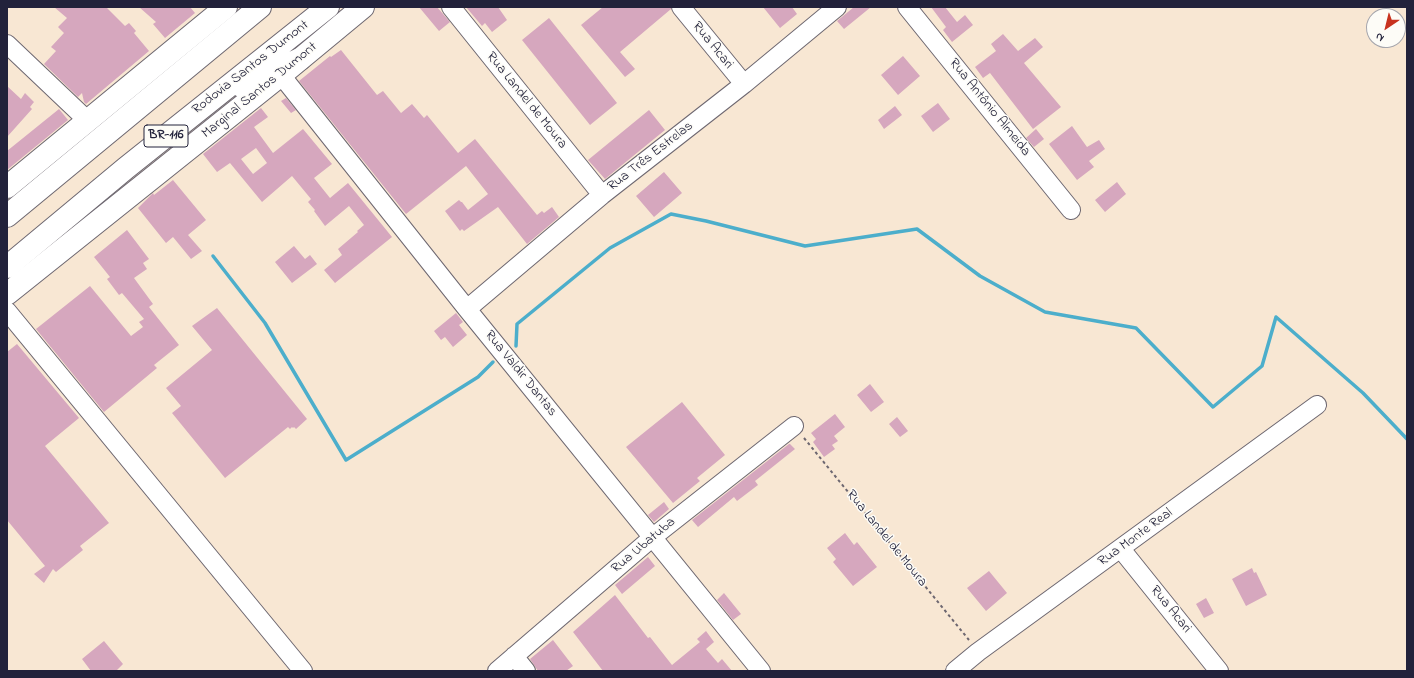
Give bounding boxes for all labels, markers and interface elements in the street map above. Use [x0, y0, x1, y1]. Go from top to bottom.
north arrow [1366, 8, 1406, 48]
street label: Rodovia Santos Dumont [189, 17, 313, 119]
street label: Rua Acari [688, 19, 736, 73]
text: N [1372, 28, 1387, 46]
street label: Marginal Santos Dumont [199, 39, 321, 143]
street label: Rua Landel de Moura [482, 49, 570, 153]
street label: Rua Antônio Almeida [945, 56, 1033, 160]
street label: Rua Três Estrelas [605, 118, 697, 196]
road number: BR-116 [144, 125, 188, 147]
street label: Rua Valdir Dantas [480, 328, 560, 420]
street label: Rua Landel de Moura [842, 487, 930, 591]
street label: Rua Monte Real [1096, 505, 1176, 571]
street label: Rua Ubatuba [609, 514, 679, 578]
street label: Rua Acari [1146, 583, 1194, 637]

